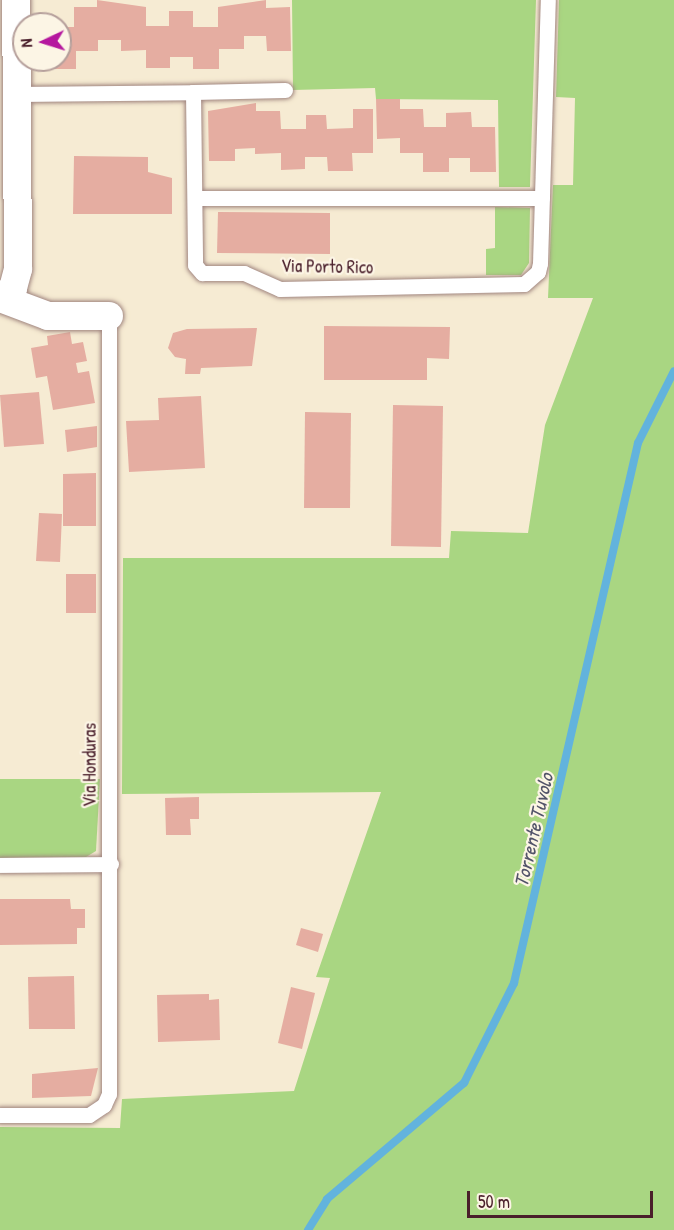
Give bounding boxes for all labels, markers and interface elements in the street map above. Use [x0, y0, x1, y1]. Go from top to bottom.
north arrow [12, 12, 72, 72]
text: N [15, 38, 37, 48]
street label: Via Porto Rico [281, 255, 373, 279]
street label: Via Honduras [79, 723, 101, 807]
water label: Torrente Tuvolo [508, 771, 558, 889]
scale bar [470, 1179, 656, 1217]
text: 50 m [478, 1189, 510, 1214]

